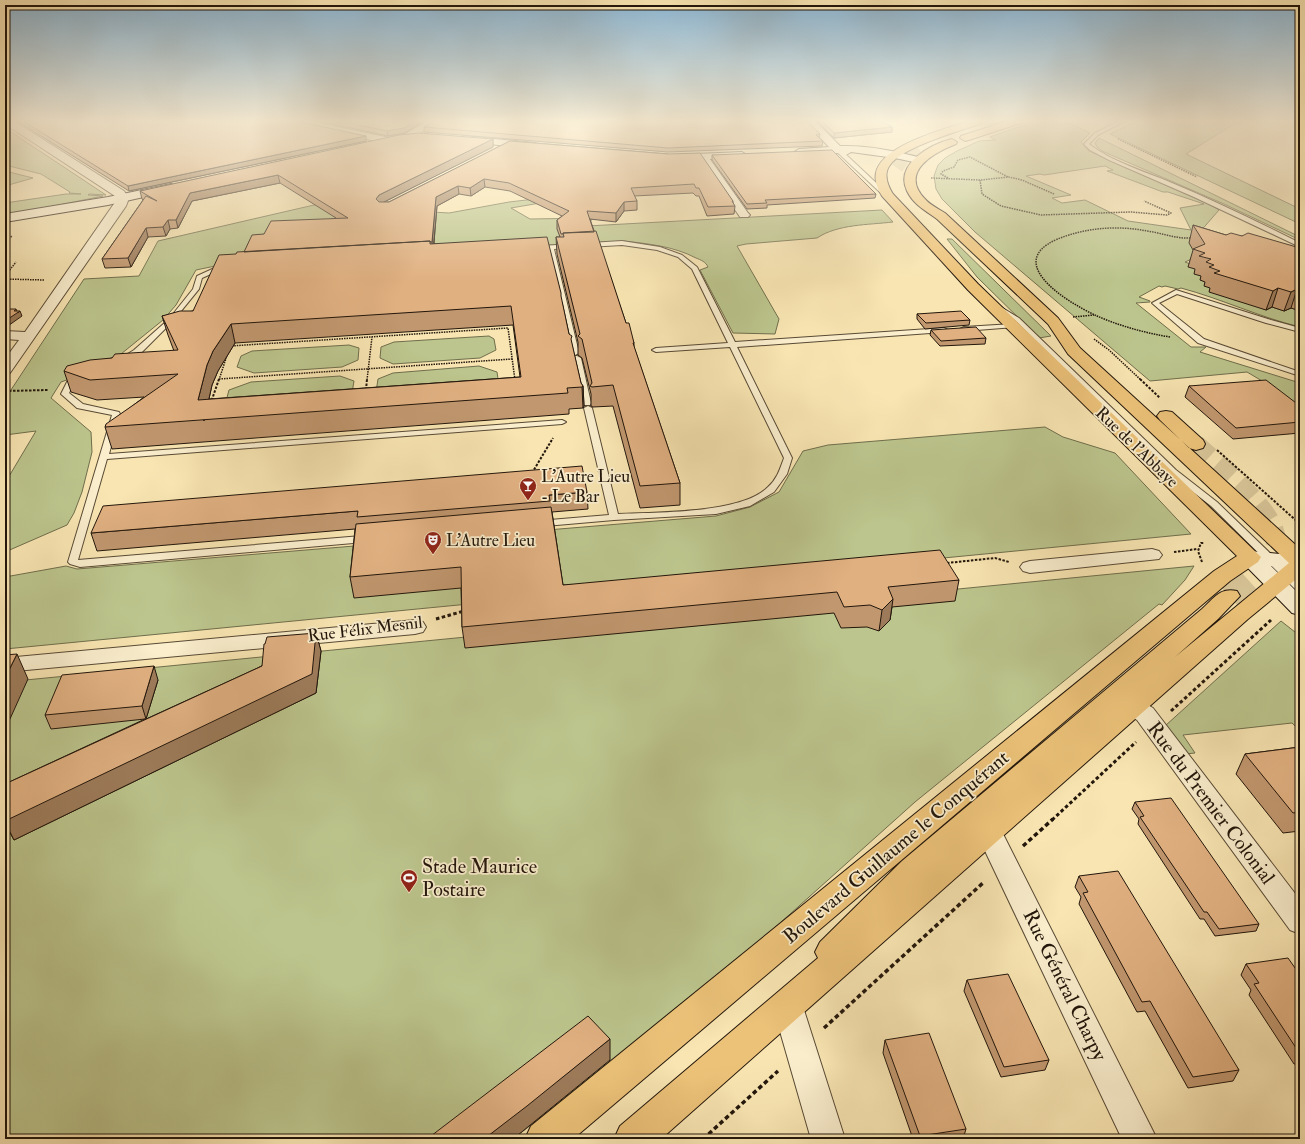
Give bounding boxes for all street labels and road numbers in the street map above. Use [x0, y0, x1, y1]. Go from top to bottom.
street label: Rue de l'Abbaye [1090, 402, 1183, 493]
street label: Rue Félix Mesnil [306, 611, 424, 646]
street label: Rue du Premier Colonial [1142, 717, 1280, 889]
street label: Boulevard Guillaume le Conquérant [778, 745, 1015, 949]
street label: Rue Général Charpy [1017, 905, 1113, 1066]

